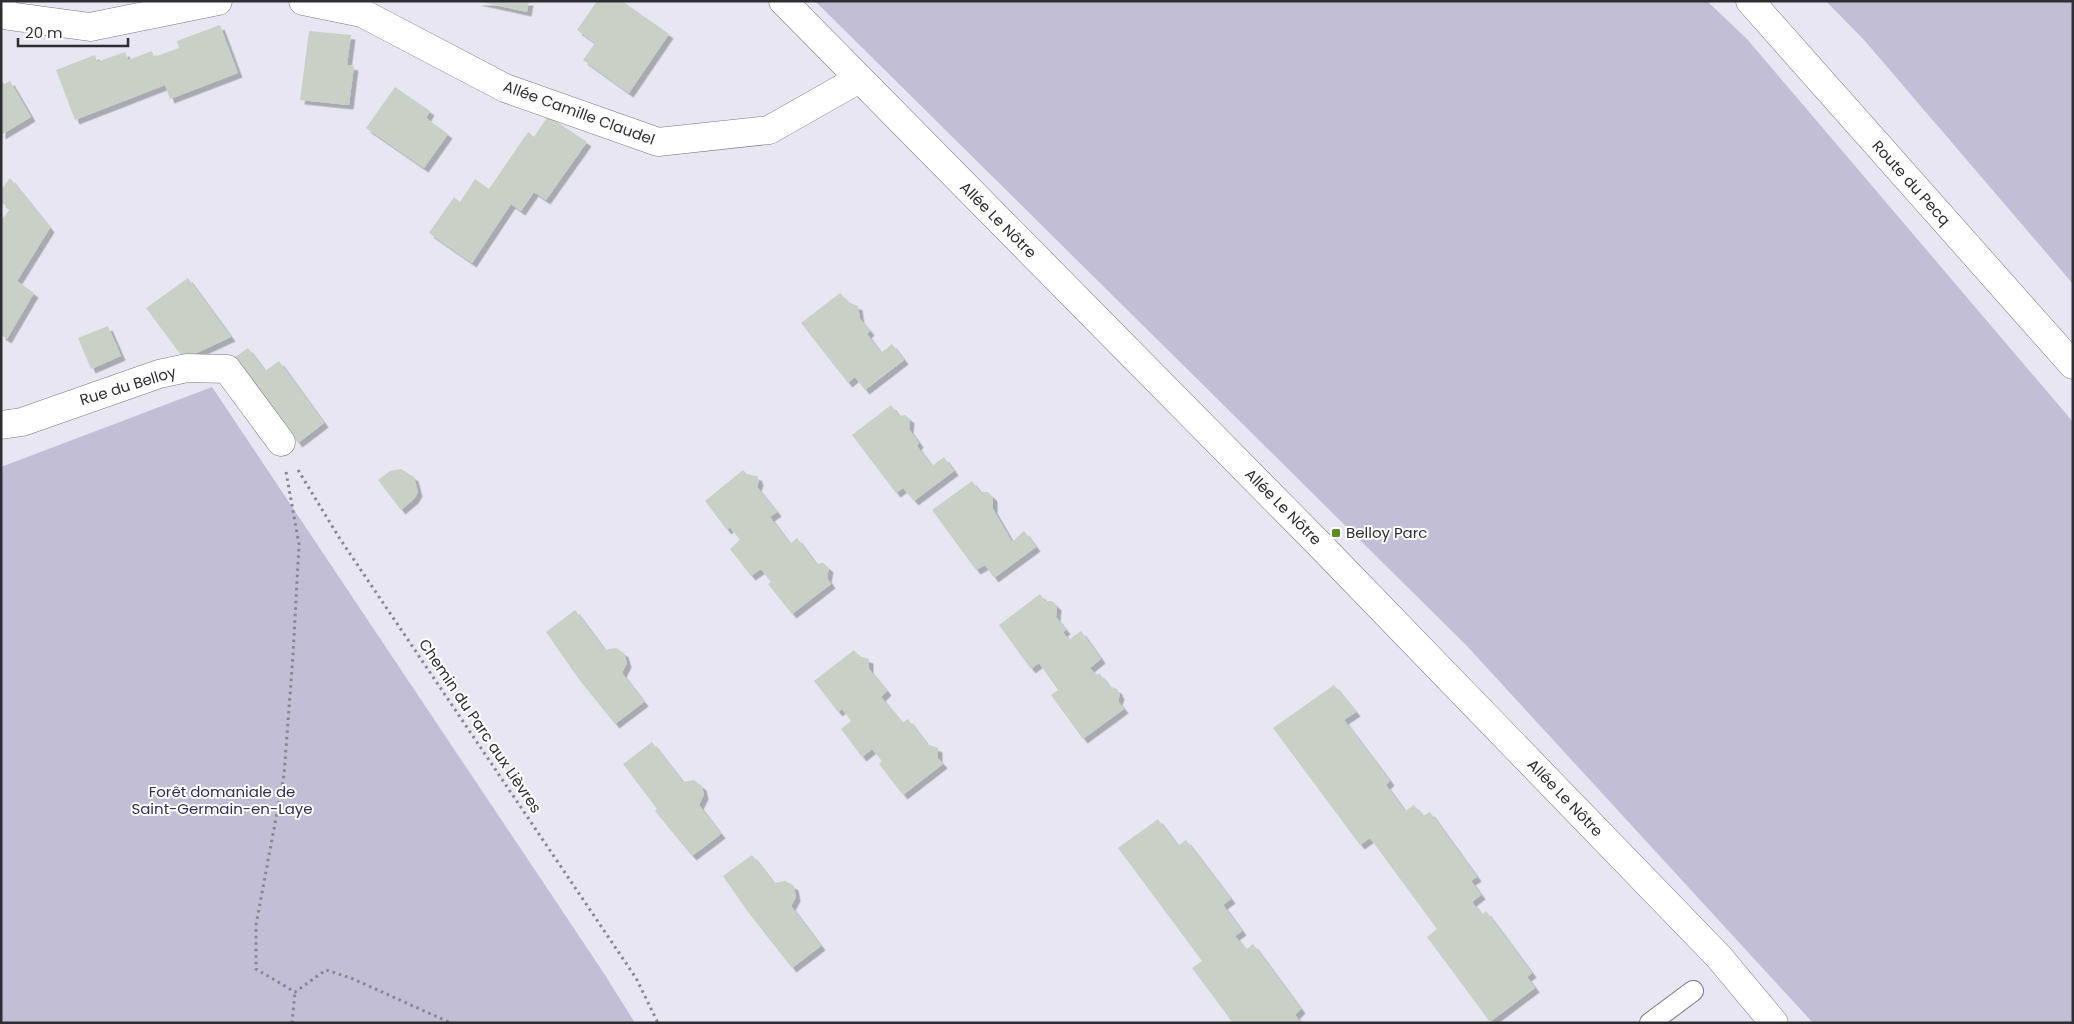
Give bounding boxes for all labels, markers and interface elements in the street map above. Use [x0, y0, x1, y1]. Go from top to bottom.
scale bar [18, 15, 128, 47]
text: 20 m [25, 22, 63, 43]
street label: Allée Camille Claudel [501, 75, 658, 150]
street label: Route du Pecq [1867, 135, 1955, 230]
street label: Allée Le Nôtre [955, 177, 1041, 263]
street label: Rue du Belloy [77, 361, 179, 410]
street label: Allée Le Nôtre [1240, 464, 1326, 550]
place label: Belloy Parc [1346, 522, 1427, 543]
marker: Belloy Parc [1330, 527, 1342, 539]
street label: Chemin du Parc aux Lièvres [414, 634, 547, 817]
street label: Allée Le Nôtre [1523, 754, 1608, 841]
park label: Forêt domaniale de Saint-Germain-en-Laye [131, 781, 313, 819]

